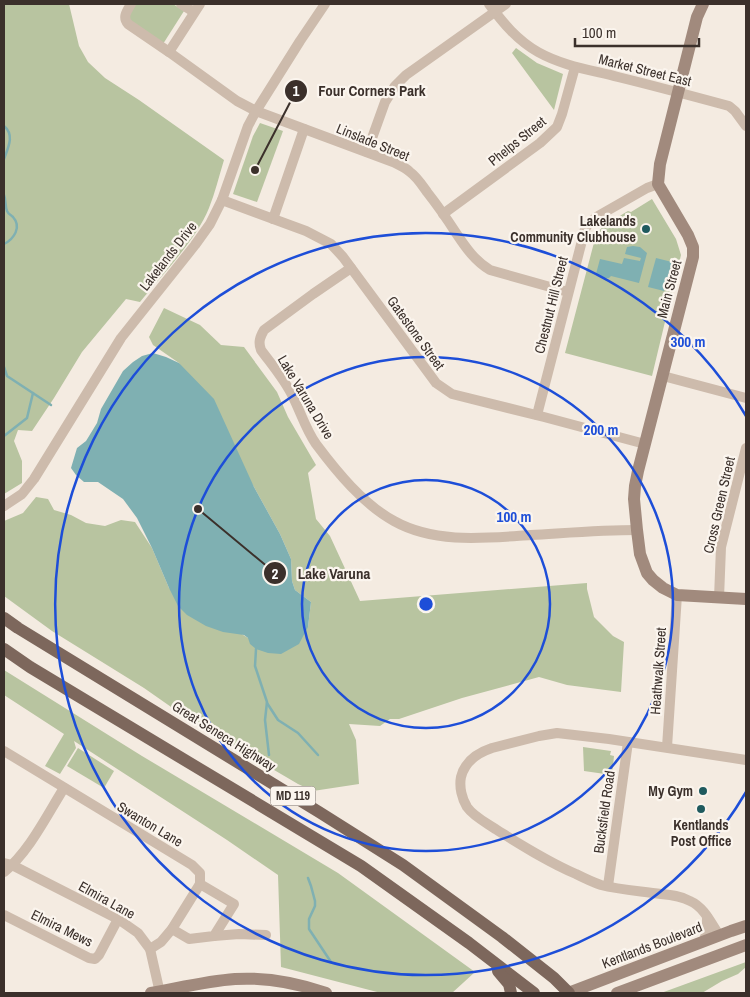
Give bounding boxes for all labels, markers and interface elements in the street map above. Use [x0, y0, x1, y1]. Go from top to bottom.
scale bar [575, 15, 699, 47]
text: 100 m [582, 22, 616, 43]
street label: Market Street East [597, 50, 693, 90]
callout: Four Corners Park [284, 76, 436, 106]
text: 1 [293, 80, 300, 101]
text: Four Corners Park [318, 80, 426, 101]
street label: Phelps Street [485, 112, 549, 170]
street label: Linslade Street [334, 119, 412, 165]
place label: Lakelands Community Clubhouse [510, 212, 636, 246]
street label: Lakelands Drive [135, 218, 201, 294]
marker: Lakelands Community Clubhouse [640, 223, 652, 235]
street label: Chestnut Hill Street [530, 255, 572, 355]
street label: Main Street [653, 258, 685, 320]
street label: Gatestone Street [383, 293, 449, 373]
text: 300 m [671, 331, 705, 352]
street label: Lake Varuna Drive [274, 352, 338, 442]
text: 200 m [584, 419, 618, 440]
street label: Cross Green Street [699, 455, 739, 555]
text: 100 m [497, 506, 531, 527]
callout: Lake Varuna [263, 558, 380, 588]
text: 2 [272, 563, 279, 584]
text: Lake Varuna [298, 563, 370, 584]
centre of rings [417, 595, 435, 613]
street label: Heathwalk Street [646, 627, 670, 715]
street label: Great Seneca Highway [169, 697, 279, 775]
street label: Bucksfield Road [589, 769, 619, 855]
place label: My Gym [648, 782, 693, 800]
marker: My Gym [697, 785, 709, 797]
road number: MD 119 [270, 786, 316, 806]
street label: Swanton Lane [114, 797, 186, 851]
marker: Kentlands Post Office [695, 803, 707, 815]
place label: Kentlands Post Office [671, 816, 731, 850]
street label: Elmira Lane [76, 877, 138, 923]
street label: Elmira Mews [28, 905, 96, 951]
street label: Kentlands Boulevard [599, 918, 705, 972]

